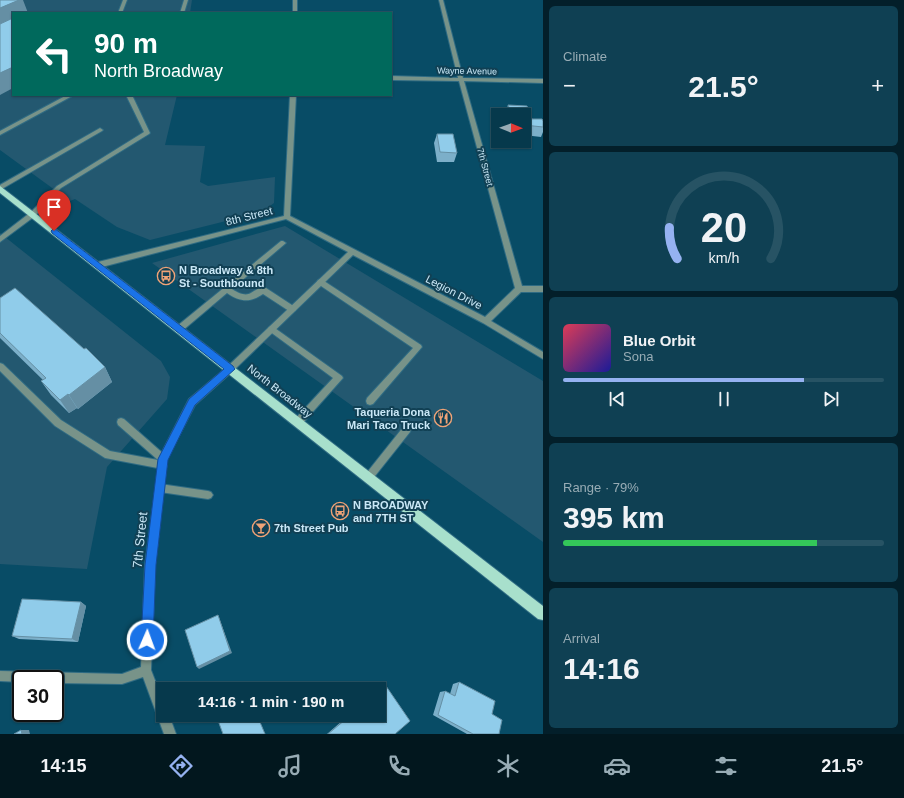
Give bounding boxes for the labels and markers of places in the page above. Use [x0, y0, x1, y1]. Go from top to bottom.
pin [37, 190, 71, 231]
place label: N Broadway & 8th St - Southbound [179, 264, 273, 289]
bus stop icon: N Broadway & 8th St - Southbound [156, 266, 176, 286]
place label: Taqueria Dona Mari Taco Truck [347, 406, 431, 431]
restaurant icon: Taqueria Dona Mari Taco Truck [433, 408, 453, 428]
place label: N BROADWAY and 7TH ST [353, 499, 429, 524]
bus stop icon: N BROADWAY and 7TH ST [330, 501, 350, 521]
bar icon: 7th Street Pub [251, 518, 271, 538]
place label: 7th Street Pub [274, 522, 349, 534]

